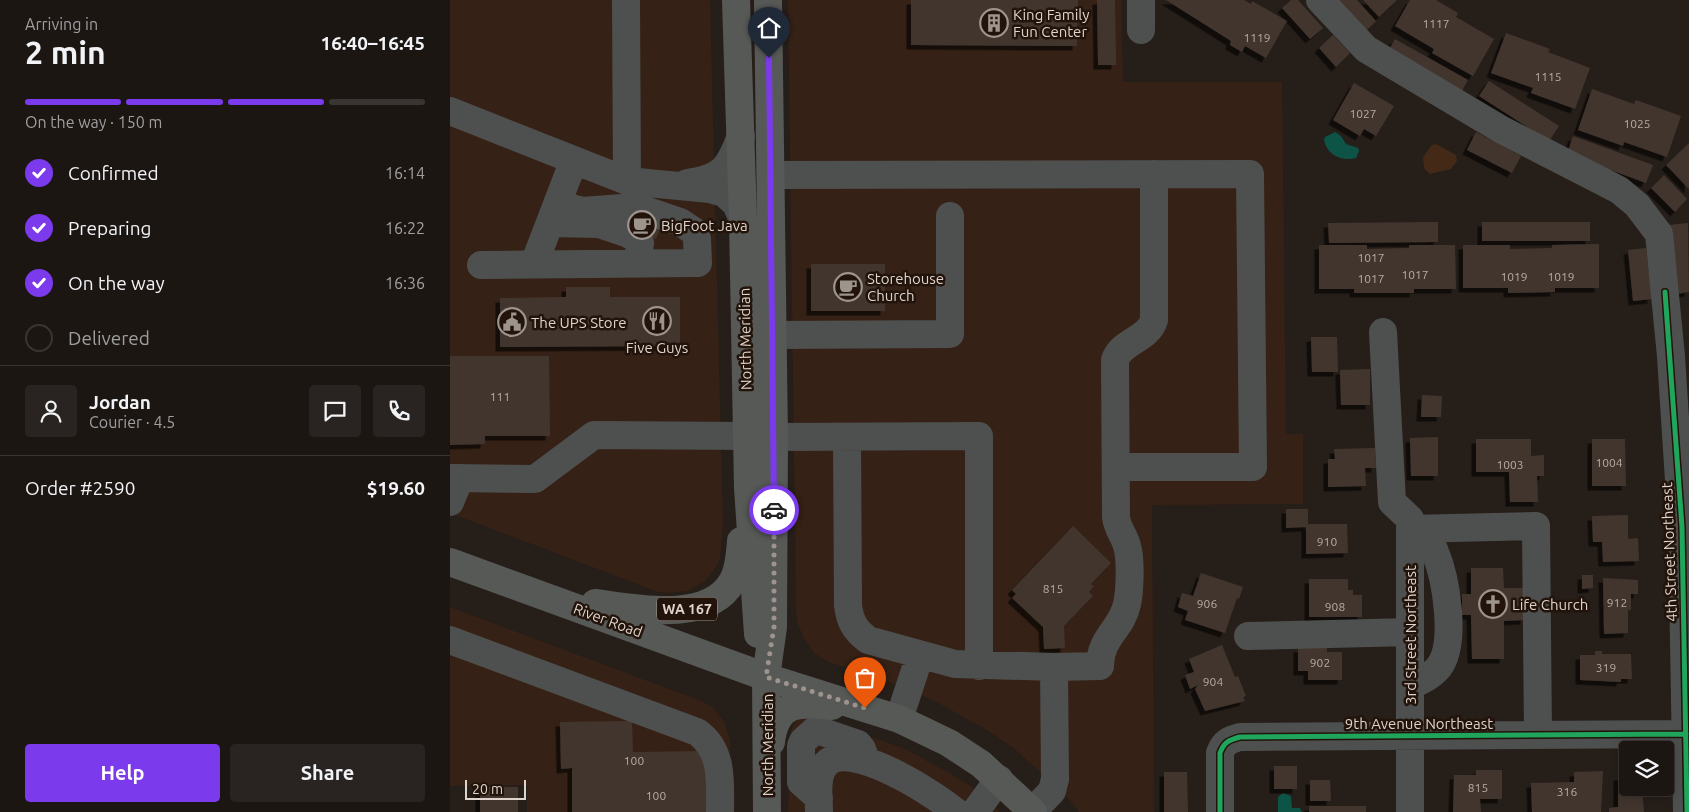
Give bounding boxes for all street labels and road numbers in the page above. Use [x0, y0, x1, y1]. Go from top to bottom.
street label: North Meridian [736, 288, 754, 390]
street label: 4th Street Northeast [1658, 482, 1680, 622]
street label: 3rd Street Northeast [1402, 565, 1419, 705]
road number: WA 167 [657, 598, 717, 620]
street label: River Road [571, 600, 645, 640]
street label: North Meridian [759, 694, 776, 796]
street label: 9th Avenue Northeast [1345, 715, 1493, 732]

